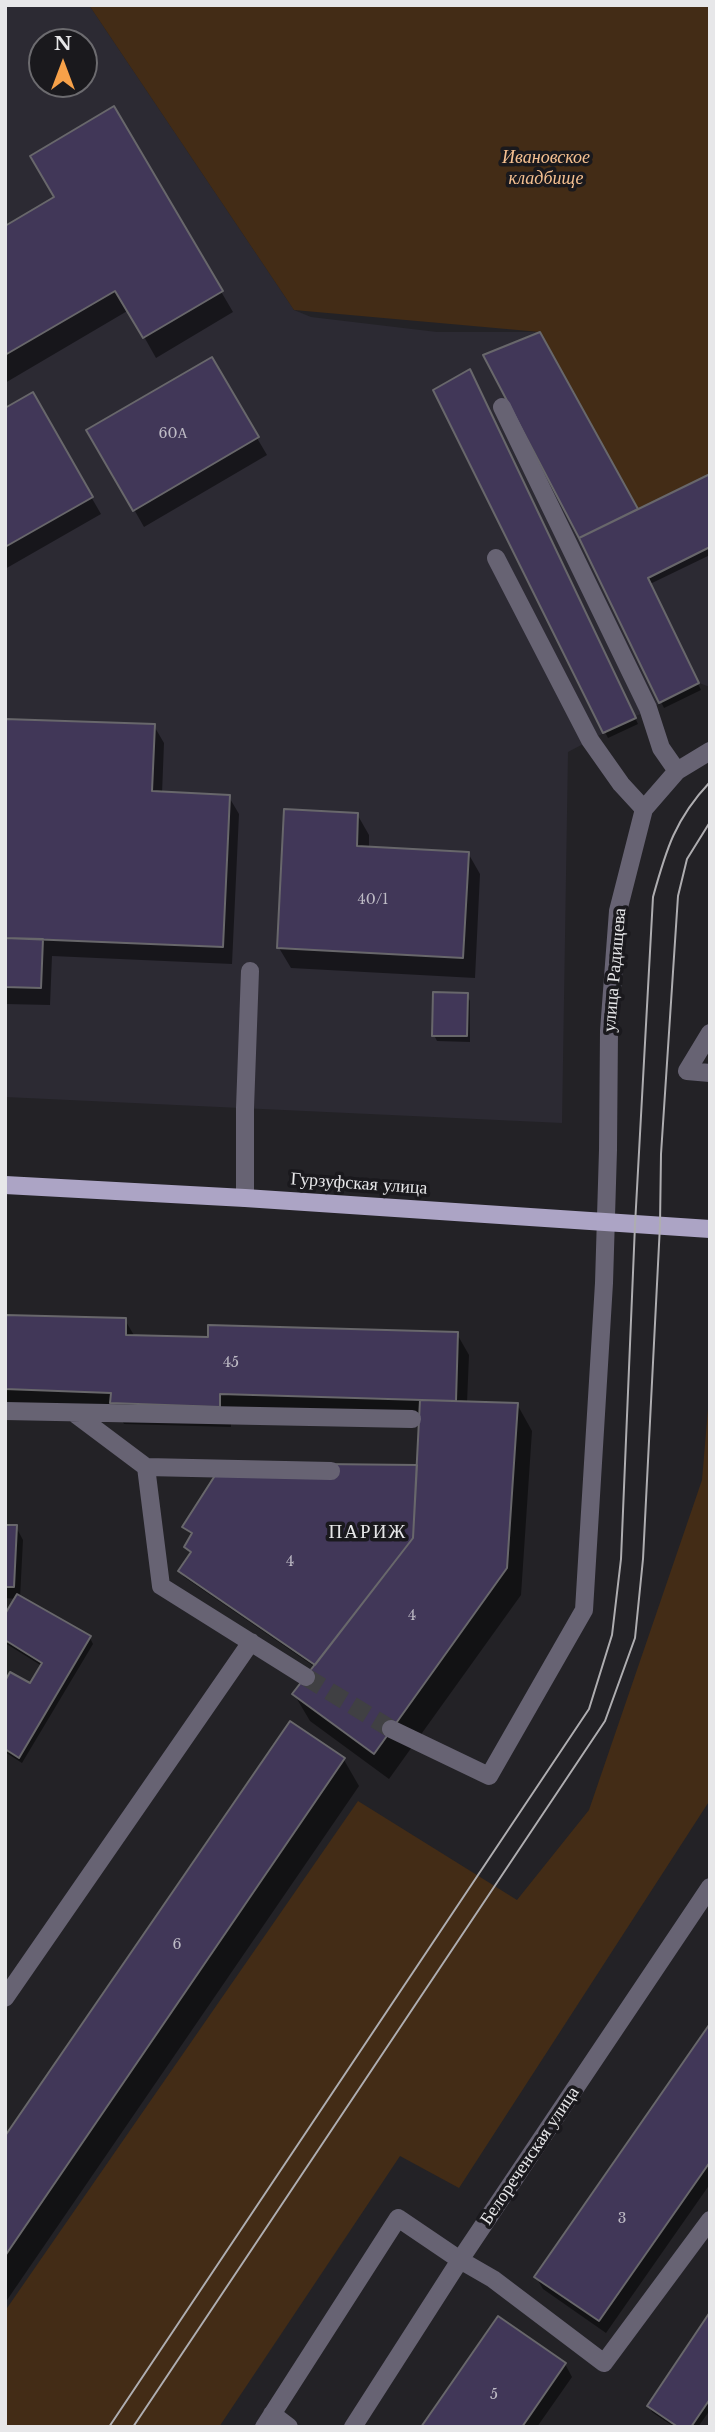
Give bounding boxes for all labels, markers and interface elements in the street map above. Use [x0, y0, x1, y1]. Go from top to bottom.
north arrow [28, 28, 98, 98]
text: N [54, 32, 72, 55]
park label: Ивановское кладбище [502, 147, 590, 190]
house number: 60А [158, 426, 188, 442]
house number: 40/1 [358, 892, 388, 908]
street label: улица Радищева [599, 907, 631, 1033]
street label: Гурзуфская улица [290, 1168, 428, 1200]
house number: 45 [223, 1355, 239, 1371]
district label: ПАРИЖ [329, 1522, 407, 1544]
house number: 4 [286, 1554, 294, 1570]
house number: 4 [408, 1608, 416, 1624]
house number: 6 [172, 1937, 182, 1953]
street label: Белореченская улица [476, 2083, 584, 2229]
house number: 3 [618, 2211, 626, 2227]
house number: 5 [490, 2387, 498, 2403]

